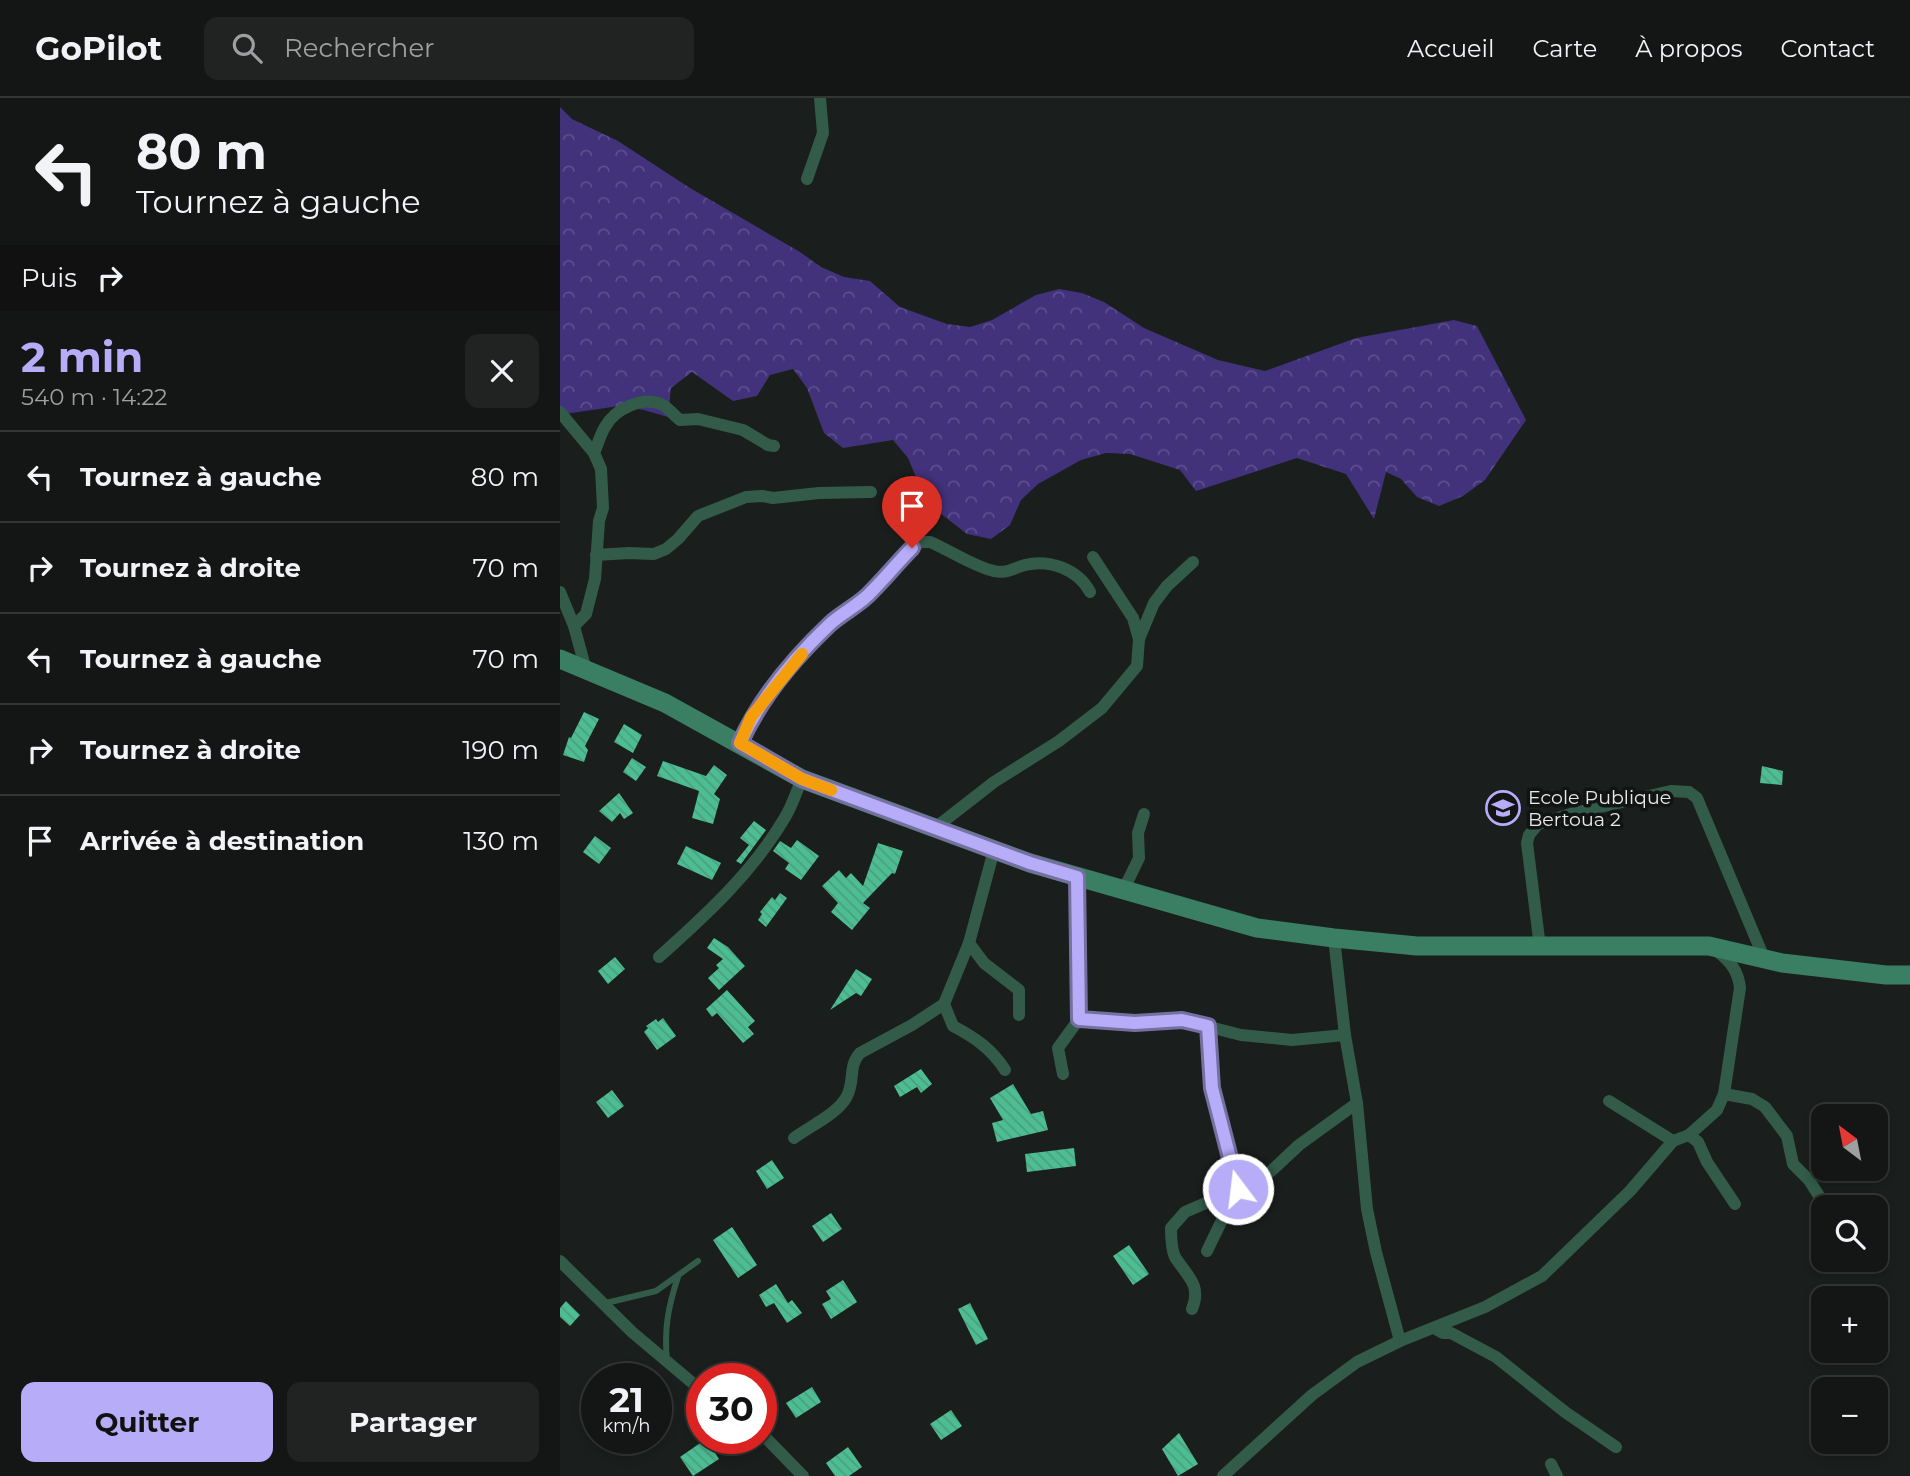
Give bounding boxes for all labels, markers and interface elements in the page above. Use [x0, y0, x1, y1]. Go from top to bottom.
search box [204, 17, 694, 80]
text: GoPilot [35, 28, 162, 68]
icon: search [228, 29, 266, 67]
text: Rechercher [284, 32, 435, 64]
text: Accueil [1407, 34, 1494, 63]
text: Carte [1532, 34, 1597, 63]
text: À propos [1635, 34, 1742, 63]
text: Contact [1780, 34, 1875, 63]
text: 80 m [136, 122, 267, 181]
icon: left [21, 126, 112, 217]
text: Tournez à gauche [136, 182, 421, 221]
icon: right [91, 259, 129, 297]
text: Puis [21, 262, 77, 294]
text: 2 min [21, 331, 143, 383]
button: close [465, 334, 539, 408]
text: 540 m · 14:22 [21, 383, 167, 411]
icon: left [21, 458, 59, 496]
text: Tournez à gauche [80, 461, 322, 493]
text: 80 m [471, 461, 539, 493]
pin [882, 476, 942, 548]
icon: arrive [893, 487, 931, 525]
icon: right [21, 549, 59, 587]
text: Tournez à droite [80, 552, 301, 584]
text: 70 m [473, 552, 539, 584]
icon: left [21, 640, 59, 678]
text: Tournez à gauche [80, 643, 322, 675]
text: 70 m [473, 643, 539, 675]
icon: right [21, 731, 59, 769]
text: Tournez à droite [80, 734, 301, 766]
text: 190 m [462, 734, 539, 766]
place label: Ecole Publique Bertoua 2 [1528, 786, 1671, 831]
school or university icon: Ecole Publique Bertoua 2 [1484, 789, 1522, 827]
icon: arrive [21, 822, 59, 860]
text: Arrivée à destination [80, 825, 364, 857]
text: 130 m [463, 825, 539, 857]
north arrow [1811, 1104, 1888, 1181]
map controls [1811, 1104, 1888, 1454]
position arrow [1201, 1152, 1275, 1226]
button: search [1811, 1195, 1888, 1272]
button: + [1811, 1286, 1888, 1363]
speed limit sign: 30 [686, 1363, 777, 1454]
button: − [1811, 1377, 1888, 1454]
text: 21 [609, 1378, 644, 1421]
button: Quitter [21, 1382, 273, 1462]
button: Partager [287, 1382, 539, 1462]
text: km/h [602, 1415, 651, 1437]

